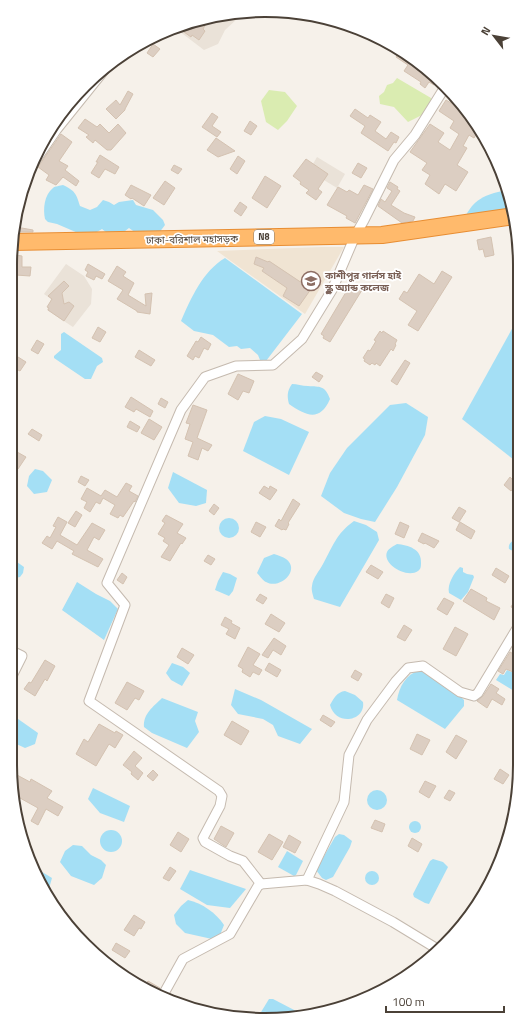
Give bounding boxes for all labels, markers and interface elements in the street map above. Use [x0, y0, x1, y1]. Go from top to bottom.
north arrow [474, 16, 514, 56]
text: N [477, 23, 494, 38]
road number: N8 [254, 230, 274, 244]
street label: ঢাকা-বরিশাল মহাসড়ক [145, 231, 239, 248]
place label: কাশীপুর গার্লস হাই স্কুল অ্যান্ড কলেজ [324, 268, 402, 295]
school or university icon: কাশীপুর গার্লস হাই স্কুল অ্যান্ড কলেজ [300, 270, 322, 292]
scale bar [386, 988, 504, 1014]
text: 100 m [392, 992, 425, 1011]

